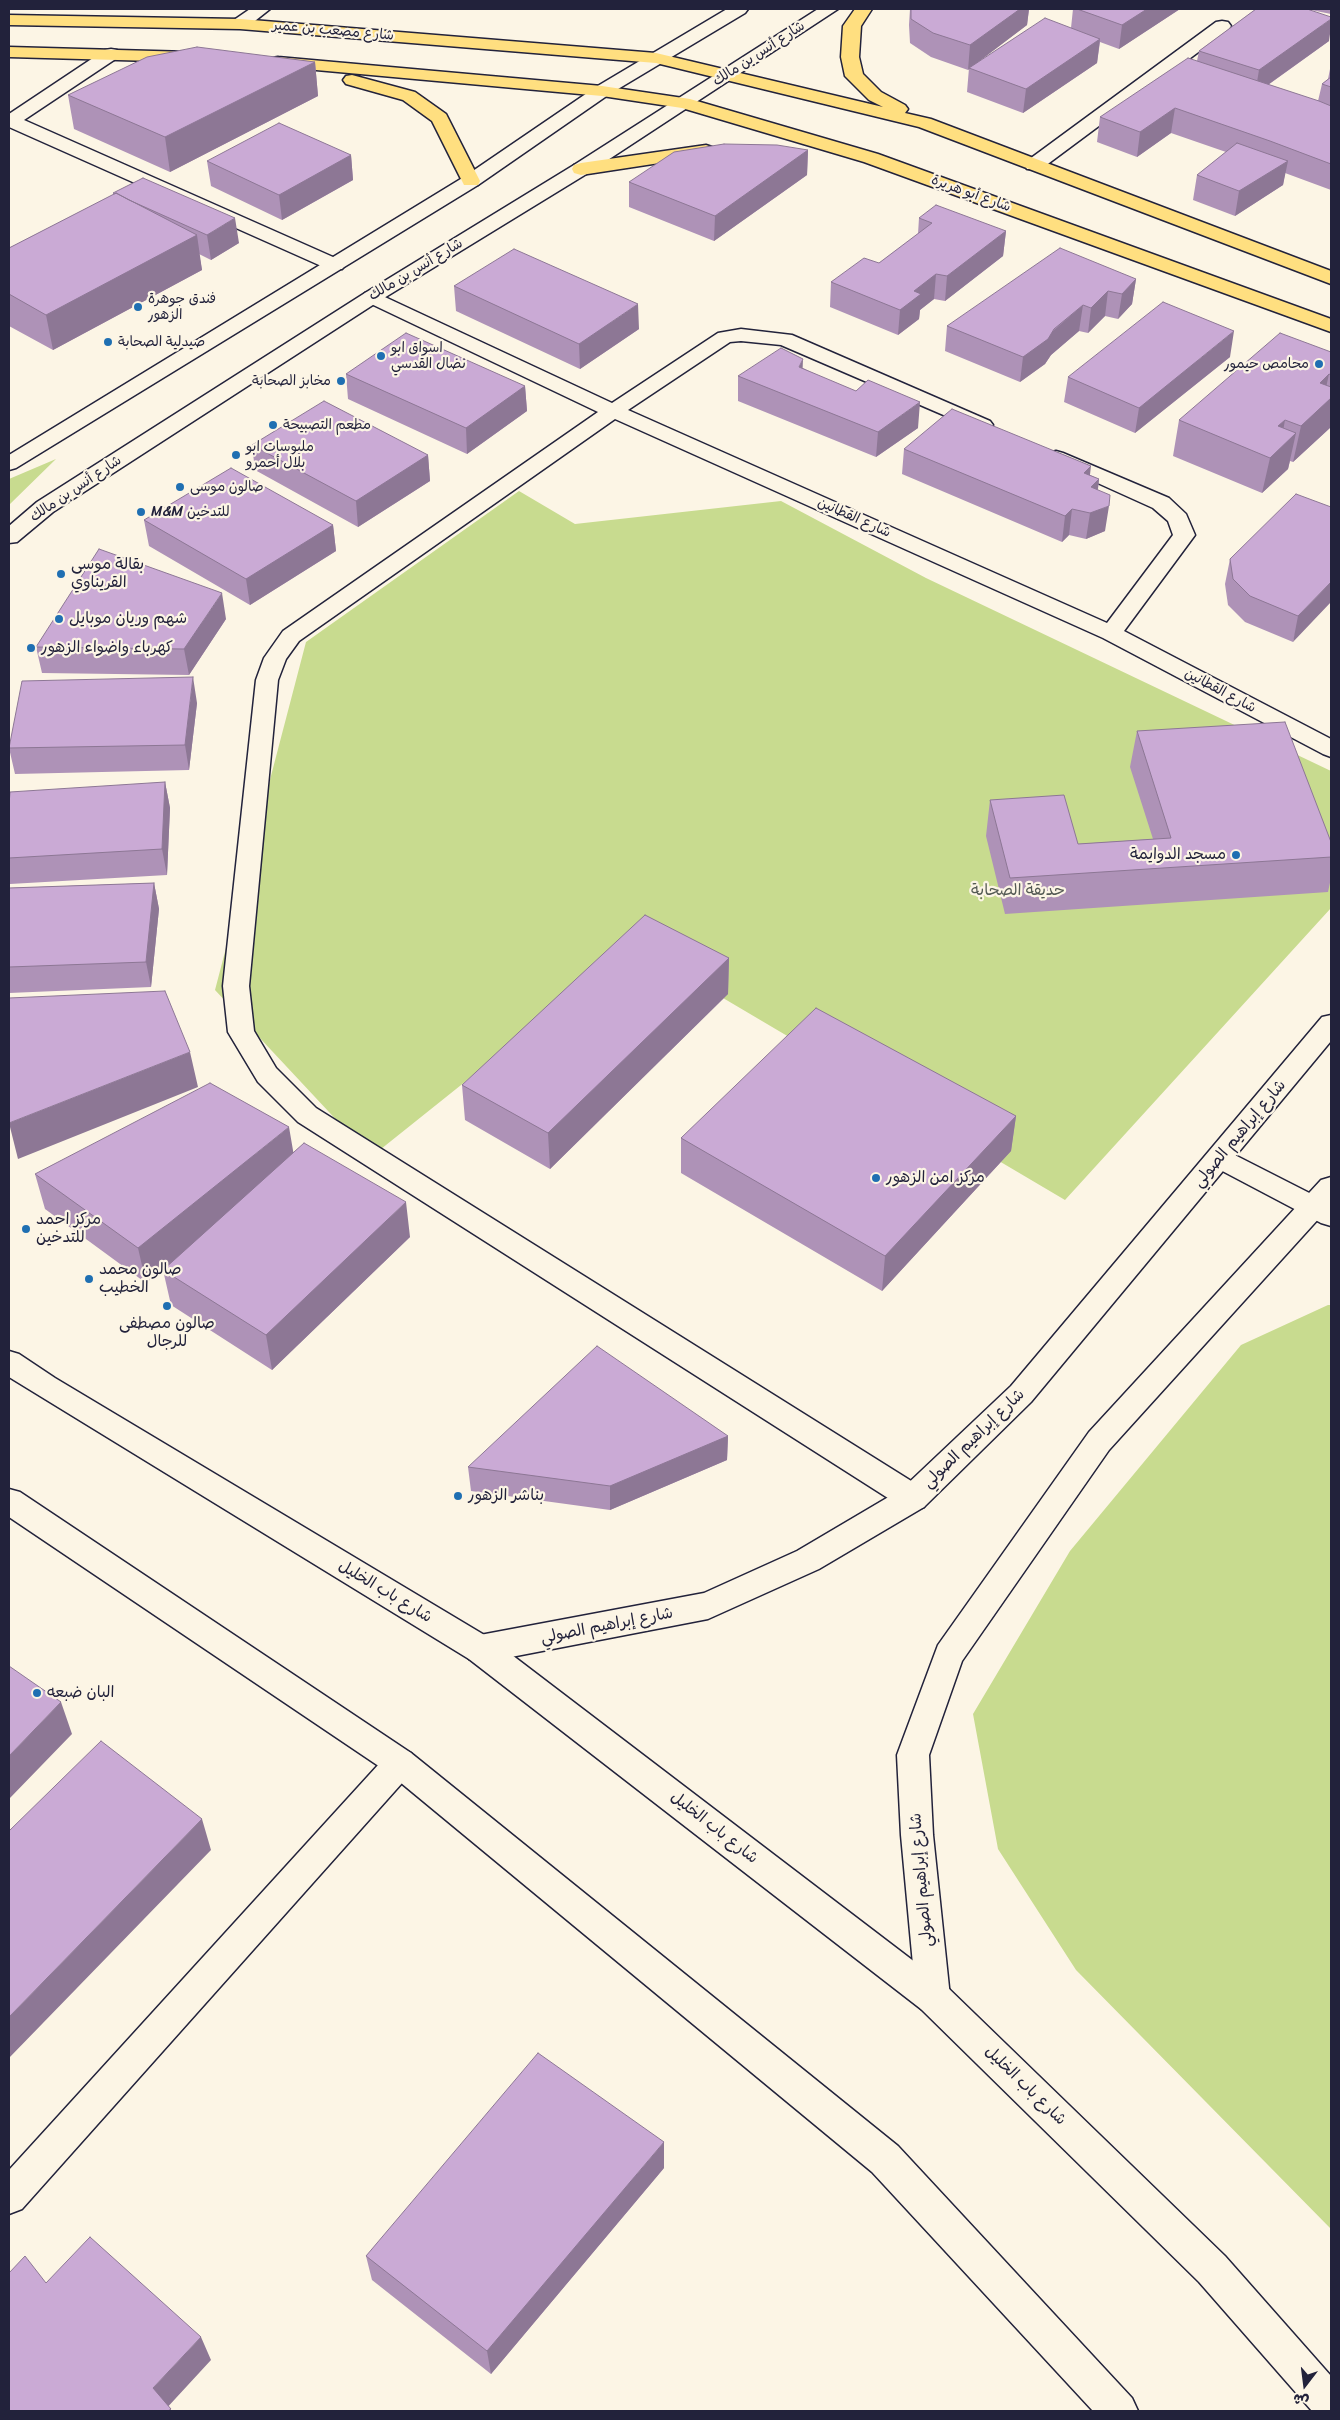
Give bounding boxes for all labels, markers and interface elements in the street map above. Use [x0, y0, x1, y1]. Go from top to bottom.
street label: شارع مصعب بن عمير [271, 17, 395, 45]
street label: شارع أنس بن مالك [710, 18, 808, 90]
street label: شارع أبو هريرة [929, 172, 1013, 216]
street label: شارع أنس بن مالك [366, 235, 466, 305]
place label: فندق جوهرة الزهور [148, 291, 216, 324]
marker: فندق جوهرة الزهور [132, 301, 144, 313]
place label: صيدلية الصحابة [118, 334, 205, 350]
marker: صيدلية الصحابة [102, 336, 114, 348]
place label: اسواق ابو نضال القدسي [391, 340, 466, 372]
marker: اسواق ابو نضال القدسي [375, 350, 387, 362]
place label: محامص حيمور [1224, 356, 1309, 372]
marker: محامص حيمور [1313, 358, 1325, 370]
place label: مخابز الصحابة [252, 373, 331, 389]
marker: مخابز الصحابة [335, 375, 347, 387]
place label: مطعم التصبيحة [283, 417, 371, 433]
marker: مطعم التصبيحة [267, 419, 279, 431]
place label: ملبوسات ابو بلال أحمرو [246, 439, 314, 472]
marker: ملبوسات ابو بلال أحمرو [230, 449, 242, 461]
street label: شارع أنس بن مالك [27, 452, 125, 526]
place label: صالون موسى [190, 479, 264, 495]
marker: صالون موسى [174, 481, 186, 493]
street label: شارع القطانين [815, 494, 893, 542]
place label: M&M للتدخين [151, 504, 230, 520]
marker: M&M للتدخين [135, 506, 147, 518]
place label: بقالة موسى القريناوي [71, 555, 144, 593]
marker: بقالة موسى القريناوي [55, 568, 67, 580]
place label: شهم وريان موبايل [69, 609, 187, 629]
marker: شهم وريان موبايل [53, 613, 65, 625]
place label: كهرباء واضواء الزهور [41, 638, 173, 658]
marker: كهرباء واضواء الزهور [25, 642, 37, 654]
street label: شارع القطانين [1181, 665, 1259, 717]
place label: مسجد الدوايمة [1130, 845, 1226, 865]
marker: مسجد الدوايمة [1230, 849, 1242, 861]
park label: حديقة الصحابة [971, 881, 1065, 901]
street label: شارع إبراهيم الصولي [1189, 1076, 1291, 1192]
place label: مركز امن الزهور [886, 1168, 985, 1188]
marker: مركز امن الزهور [870, 1172, 882, 1184]
place label: مركز احمد للتدخين [36, 1210, 101, 1248]
marker: مركز احمد للتدخين [20, 1223, 32, 1235]
place label: صالون محمد الخطيب [99, 1260, 182, 1298]
marker: صالون محمد الخطيب [83, 1273, 95, 1285]
marker: صالون مصطفى للرجال [161, 1300, 173, 1312]
place label: صالون مصطفى للرجال [119, 1314, 215, 1352]
street label: شارع إبراهيم الصولي [919, 1385, 1029, 1493]
place label: بناشر الزهور [468, 1486, 544, 1506]
marker: بناشر الزهور [452, 1490, 464, 1502]
street label: شارع باب الخليل [335, 1556, 435, 1628]
street label: شارع إبراهيم الصولي [539, 1604, 675, 1648]
place label: البان ضبعه [47, 1683, 114, 1703]
marker: البان ضبعه [31, 1687, 43, 1699]
street label: شارع باب الخليل [666, 1788, 762, 1868]
street label: شارع إبراهيم الصولي [907, 1812, 937, 1948]
street label: شارع باب الخليل [980, 2042, 1070, 2130]
north arrow [1280, 2360, 1330, 2410]
text: ش [1290, 2386, 1312, 2414]

